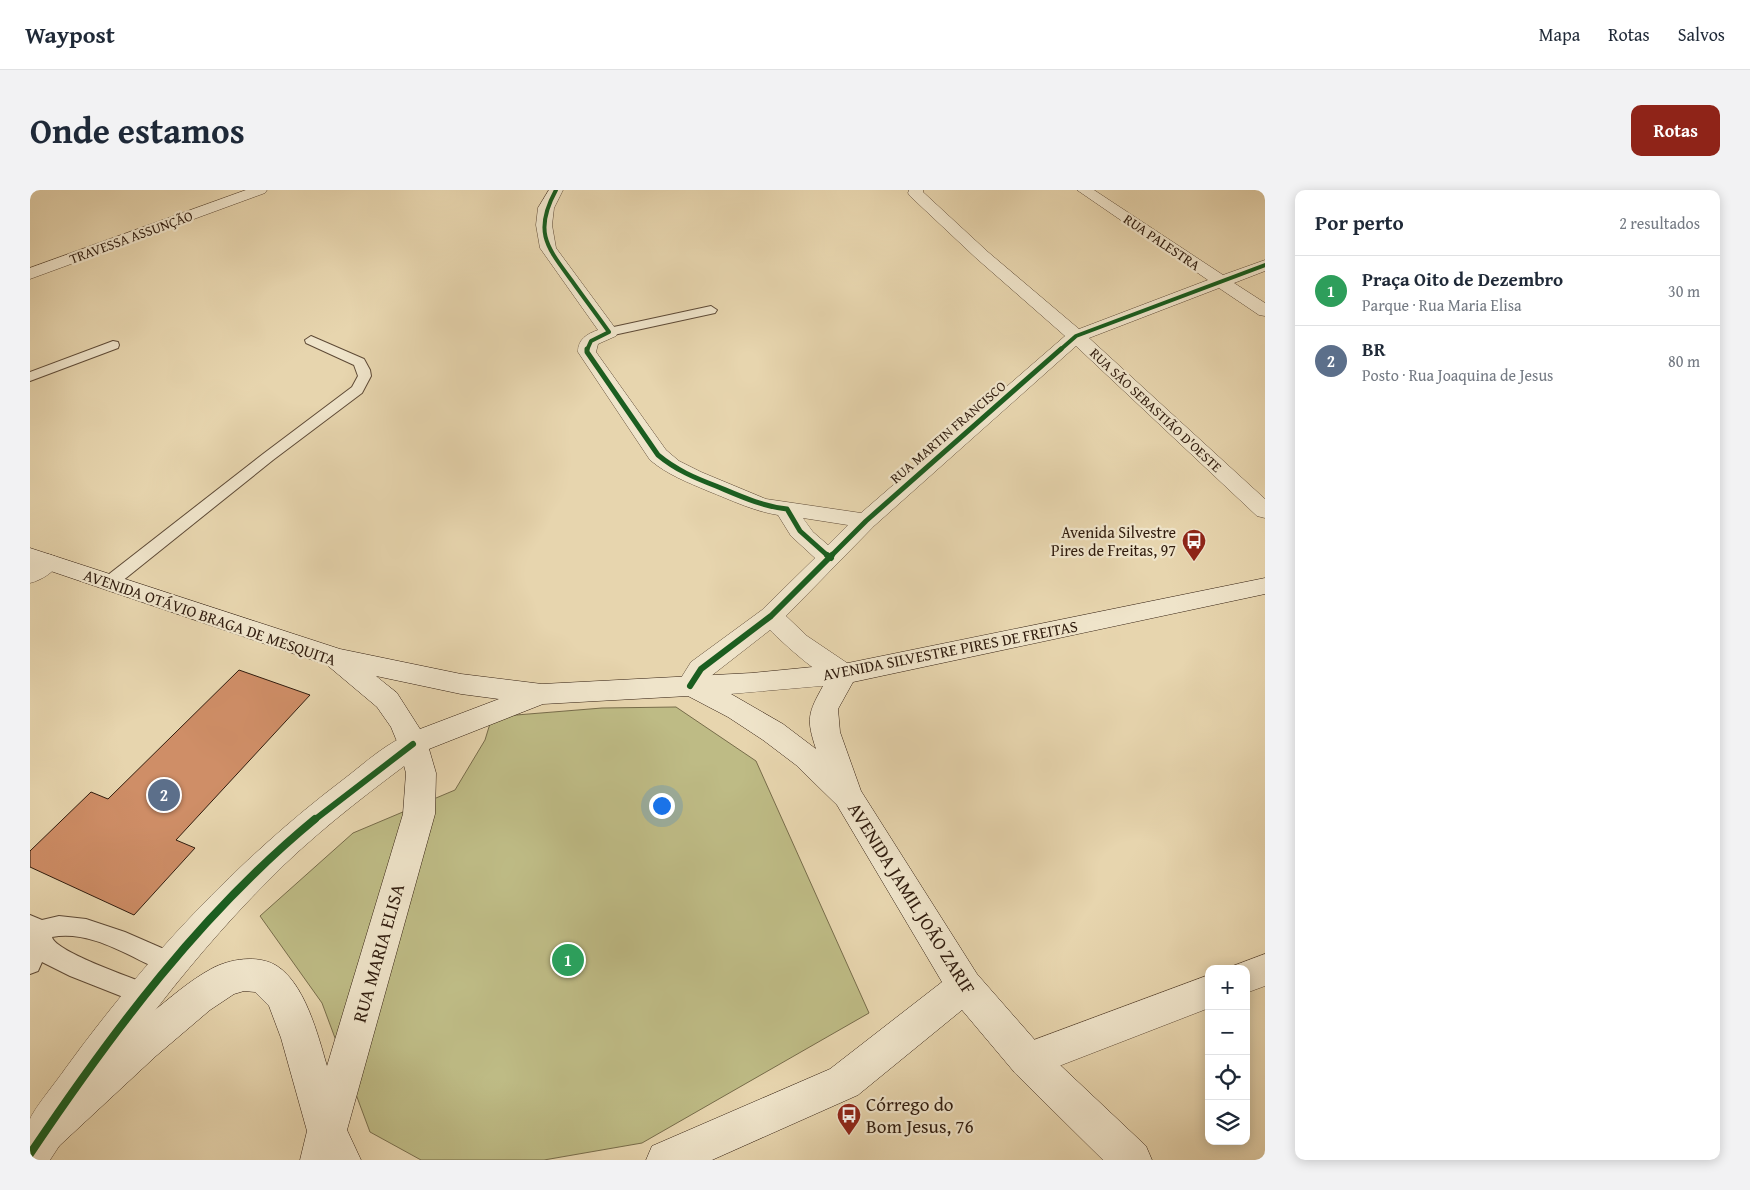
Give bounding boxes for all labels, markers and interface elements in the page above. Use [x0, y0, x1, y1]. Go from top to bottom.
text: Waypost [25, 17, 115, 52]
text: Mapa [1539, 21, 1580, 48]
text: Rotas [1608, 21, 1650, 48]
text: Salvos [1678, 21, 1725, 48]
text: Onde estamos [30, 105, 245, 156]
button: Rotas [1631, 105, 1720, 156]
street label: TRAVESSA ASSUNÇÃO [67, 205, 195, 269]
text: Por perto [1315, 207, 1404, 238]
street label: RUA PALESTRA [1120, 209, 1205, 275]
text: 2 resultados [1619, 211, 1700, 235]
text: Praça Oito de Dezembro [1362, 265, 1563, 293]
text: 1 [1327, 279, 1335, 303]
text: 30 m [1668, 279, 1700, 303]
text: Parque · Rua Maria Elisa [1362, 293, 1522, 317]
text: BR [1362, 335, 1386, 363]
street label: RUA SÃO SEBASTIÃO D'OESTE [1086, 343, 1226, 477]
text: 2 [1327, 349, 1335, 373]
text: 80 m [1668, 349, 1700, 373]
text: Posto · Rua Joaquina de Jesus [1362, 363, 1553, 387]
street label: RUA MARTIN FRANCISCO [886, 376, 1010, 488]
place label: Avenida Silvestre Pires de Freitas, 97 [1051, 520, 1176, 562]
bus stop icon: Avenida Silvestre Pires de Freitas, 97 [1181, 528, 1207, 562]
street label: AVENIDA OTÁVIO BRAGA DE MESQUITA [81, 562, 340, 672]
street label: AVENIDA SILVESTRE PIRES DE FREITAS [820, 613, 1080, 687]
pin: 2 [148, 776, 180, 814]
your location [649, 793, 675, 819]
street label: AVENIDA JAMIL JOÃO ZARIF [841, 797, 983, 999]
street label: RUA MARIA ELISA [345, 880, 411, 1026]
pin: 1 [552, 941, 584, 979]
map controls [1205, 965, 1250, 1145]
button: + [1205, 965, 1250, 1010]
button: − [1205, 1010, 1250, 1055]
button: locate [1205, 1055, 1250, 1100]
place label: Córrego do Bom Jesus, 76 [866, 1090, 974, 1140]
button: layers [1205, 1100, 1250, 1145]
bus stop icon: Córrego do Bom Jesus, 76 [836, 1102, 862, 1136]

